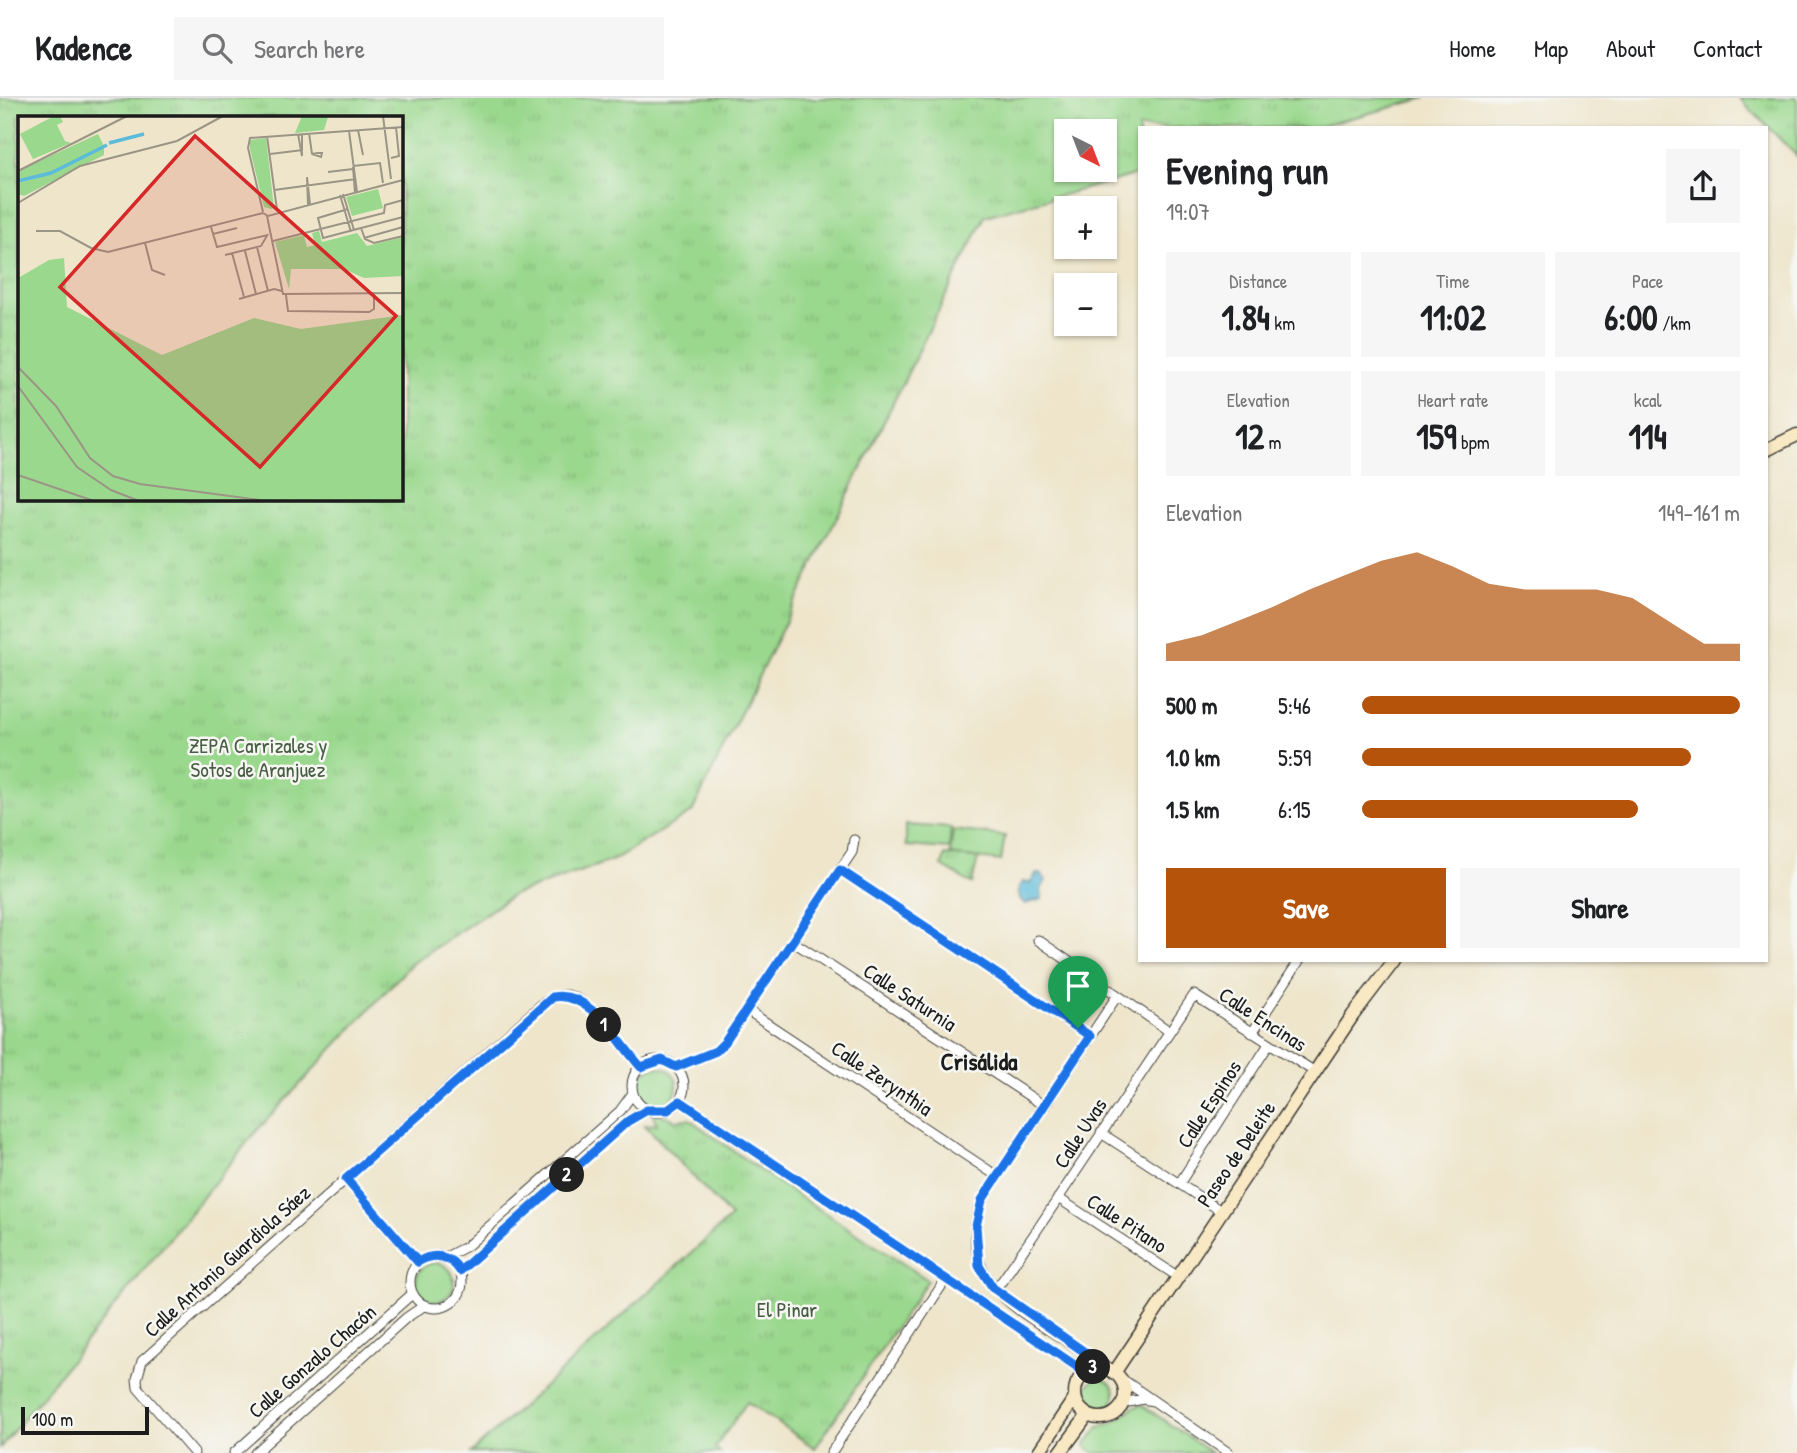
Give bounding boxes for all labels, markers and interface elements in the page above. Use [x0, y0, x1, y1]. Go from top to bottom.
search box [174, 17, 664, 80]
text: Kadence [35, 26, 132, 70]
icon: search [198, 29, 236, 67]
text: Search here [254, 31, 365, 66]
text: Home [1449, 32, 1496, 64]
text: Map [1534, 32, 1568, 64]
text: About [1606, 32, 1655, 64]
text: Contact [1693, 32, 1762, 64]
inset map [18, 116, 402, 500]
north arrow [1054, 119, 1116, 182]
map controls [1054, 119, 1117, 336]
text: Evening run [1166, 144, 1329, 196]
button: share [1666, 149, 1740, 223]
button: + [1054, 196, 1117, 259]
text: 19:07 [1166, 196, 1210, 227]
text: Distance [1229, 268, 1287, 294]
text: Time [1436, 268, 1470, 294]
text: Pace [1632, 268, 1663, 294]
button: − [1054, 273, 1117, 336]
text: 1.84 [1221, 294, 1270, 341]
text: 11:02 [1420, 294, 1486, 341]
text: 6:00 [1604, 294, 1658, 341]
text: km [1270, 310, 1295, 336]
text: /km [1658, 310, 1691, 336]
text: Elevation [1227, 387, 1290, 413]
text: Heart rate [1418, 387, 1488, 413]
text: kcal [1634, 387, 1662, 413]
text: 12 [1235, 413, 1264, 460]
text: 159 [1416, 413, 1457, 460]
text: 114 [1628, 413, 1667, 460]
text: m [1264, 429, 1282, 455]
text: bpm [1457, 429, 1490, 455]
text: Elevation [1166, 497, 1242, 528]
text: 149–161 m [1658, 497, 1740, 528]
text: 500 m [1166, 690, 1217, 721]
text: 5:46 [1278, 690, 1311, 721]
park label: ZEPA Carrizales y Sotos de Aranjuez [189, 731, 327, 784]
text: 1.0 km [1166, 742, 1220, 773]
text: 5:59 [1278, 742, 1311, 773]
text: 1.5 km [1166, 794, 1219, 825]
text: 6:15 [1278, 794, 1311, 825]
button: Save [1166, 868, 1446, 948]
button: Share [1460, 868, 1740, 948]
street label: Calle Saturnia [858, 956, 962, 1038]
pin [1048, 956, 1108, 1028]
icon: arrive [1059, 967, 1097, 1005]
street label: Calle Encinas [1213, 980, 1313, 1058]
pin: 1 [586, 1007, 622, 1042]
text: 1 [600, 1011, 607, 1037]
street label: Calle Zerynthia [826, 1033, 938, 1123]
district label: Crisálida [941, 1045, 1018, 1077]
street label: Calle Espinos [1170, 1055, 1248, 1153]
street label: Calle Uvas [1047, 1092, 1113, 1174]
street label: Paseo de Deleite [1190, 1095, 1282, 1213]
pin: 2 [550, 1158, 584, 1192]
text: 2 [562, 1161, 571, 1187]
street label: Calle Antonio Guardiola Sáez [137, 1178, 317, 1344]
street label: Calle Pitano [1081, 1186, 1173, 1260]
park label: El Pinar [757, 1295, 817, 1324]
street label: Calle Gonzalo Chacón [242, 1297, 382, 1425]
pin: 3 [1076, 1350, 1110, 1384]
text: 3 [1088, 1353, 1097, 1379]
scale bar [21, 1404, 149, 1436]
text: 100 m [32, 1406, 73, 1432]

